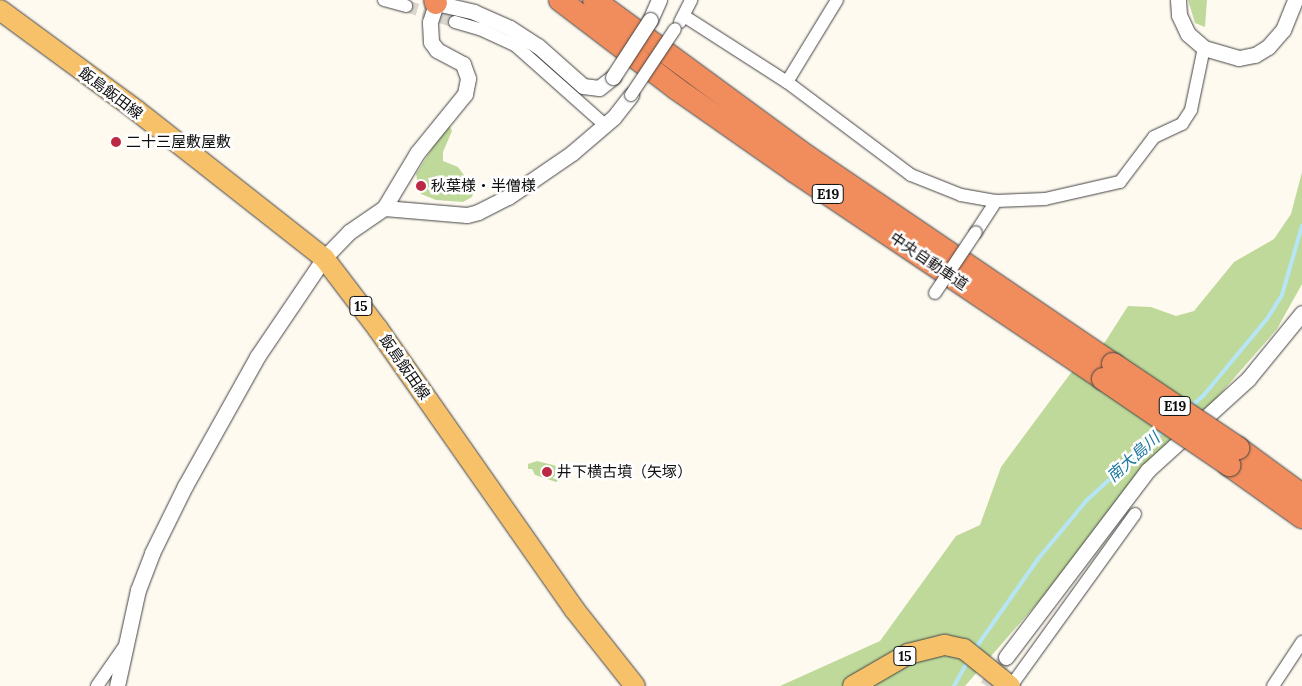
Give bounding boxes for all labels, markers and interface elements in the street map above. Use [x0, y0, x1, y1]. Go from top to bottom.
street label: 飯島飯田線 [76, 63, 146, 123]
place label: 二十三屋敷屋敷 [126, 133, 231, 151]
marker: 二十三屋敷屋敷 [110, 136, 122, 148]
place label: 秋葉様・半僧様 [431, 177, 536, 195]
marker: 秋葉様・半僧様 [415, 180, 427, 192]
road number: E19 [812, 182, 844, 205]
street label: 中央自動車道 [887, 228, 971, 294]
road number: 15 [348, 294, 374, 318]
street label: 飯島飯田線 [376, 331, 434, 403]
road number: E19 [1159, 394, 1191, 418]
water label: 南大島川 [1103, 428, 1163, 486]
place label: 井下横古墳（矢塚） [557, 463, 692, 481]
marker: 井下横古墳（矢塚） [541, 466, 553, 478]
road number: 15 [892, 644, 918, 668]

